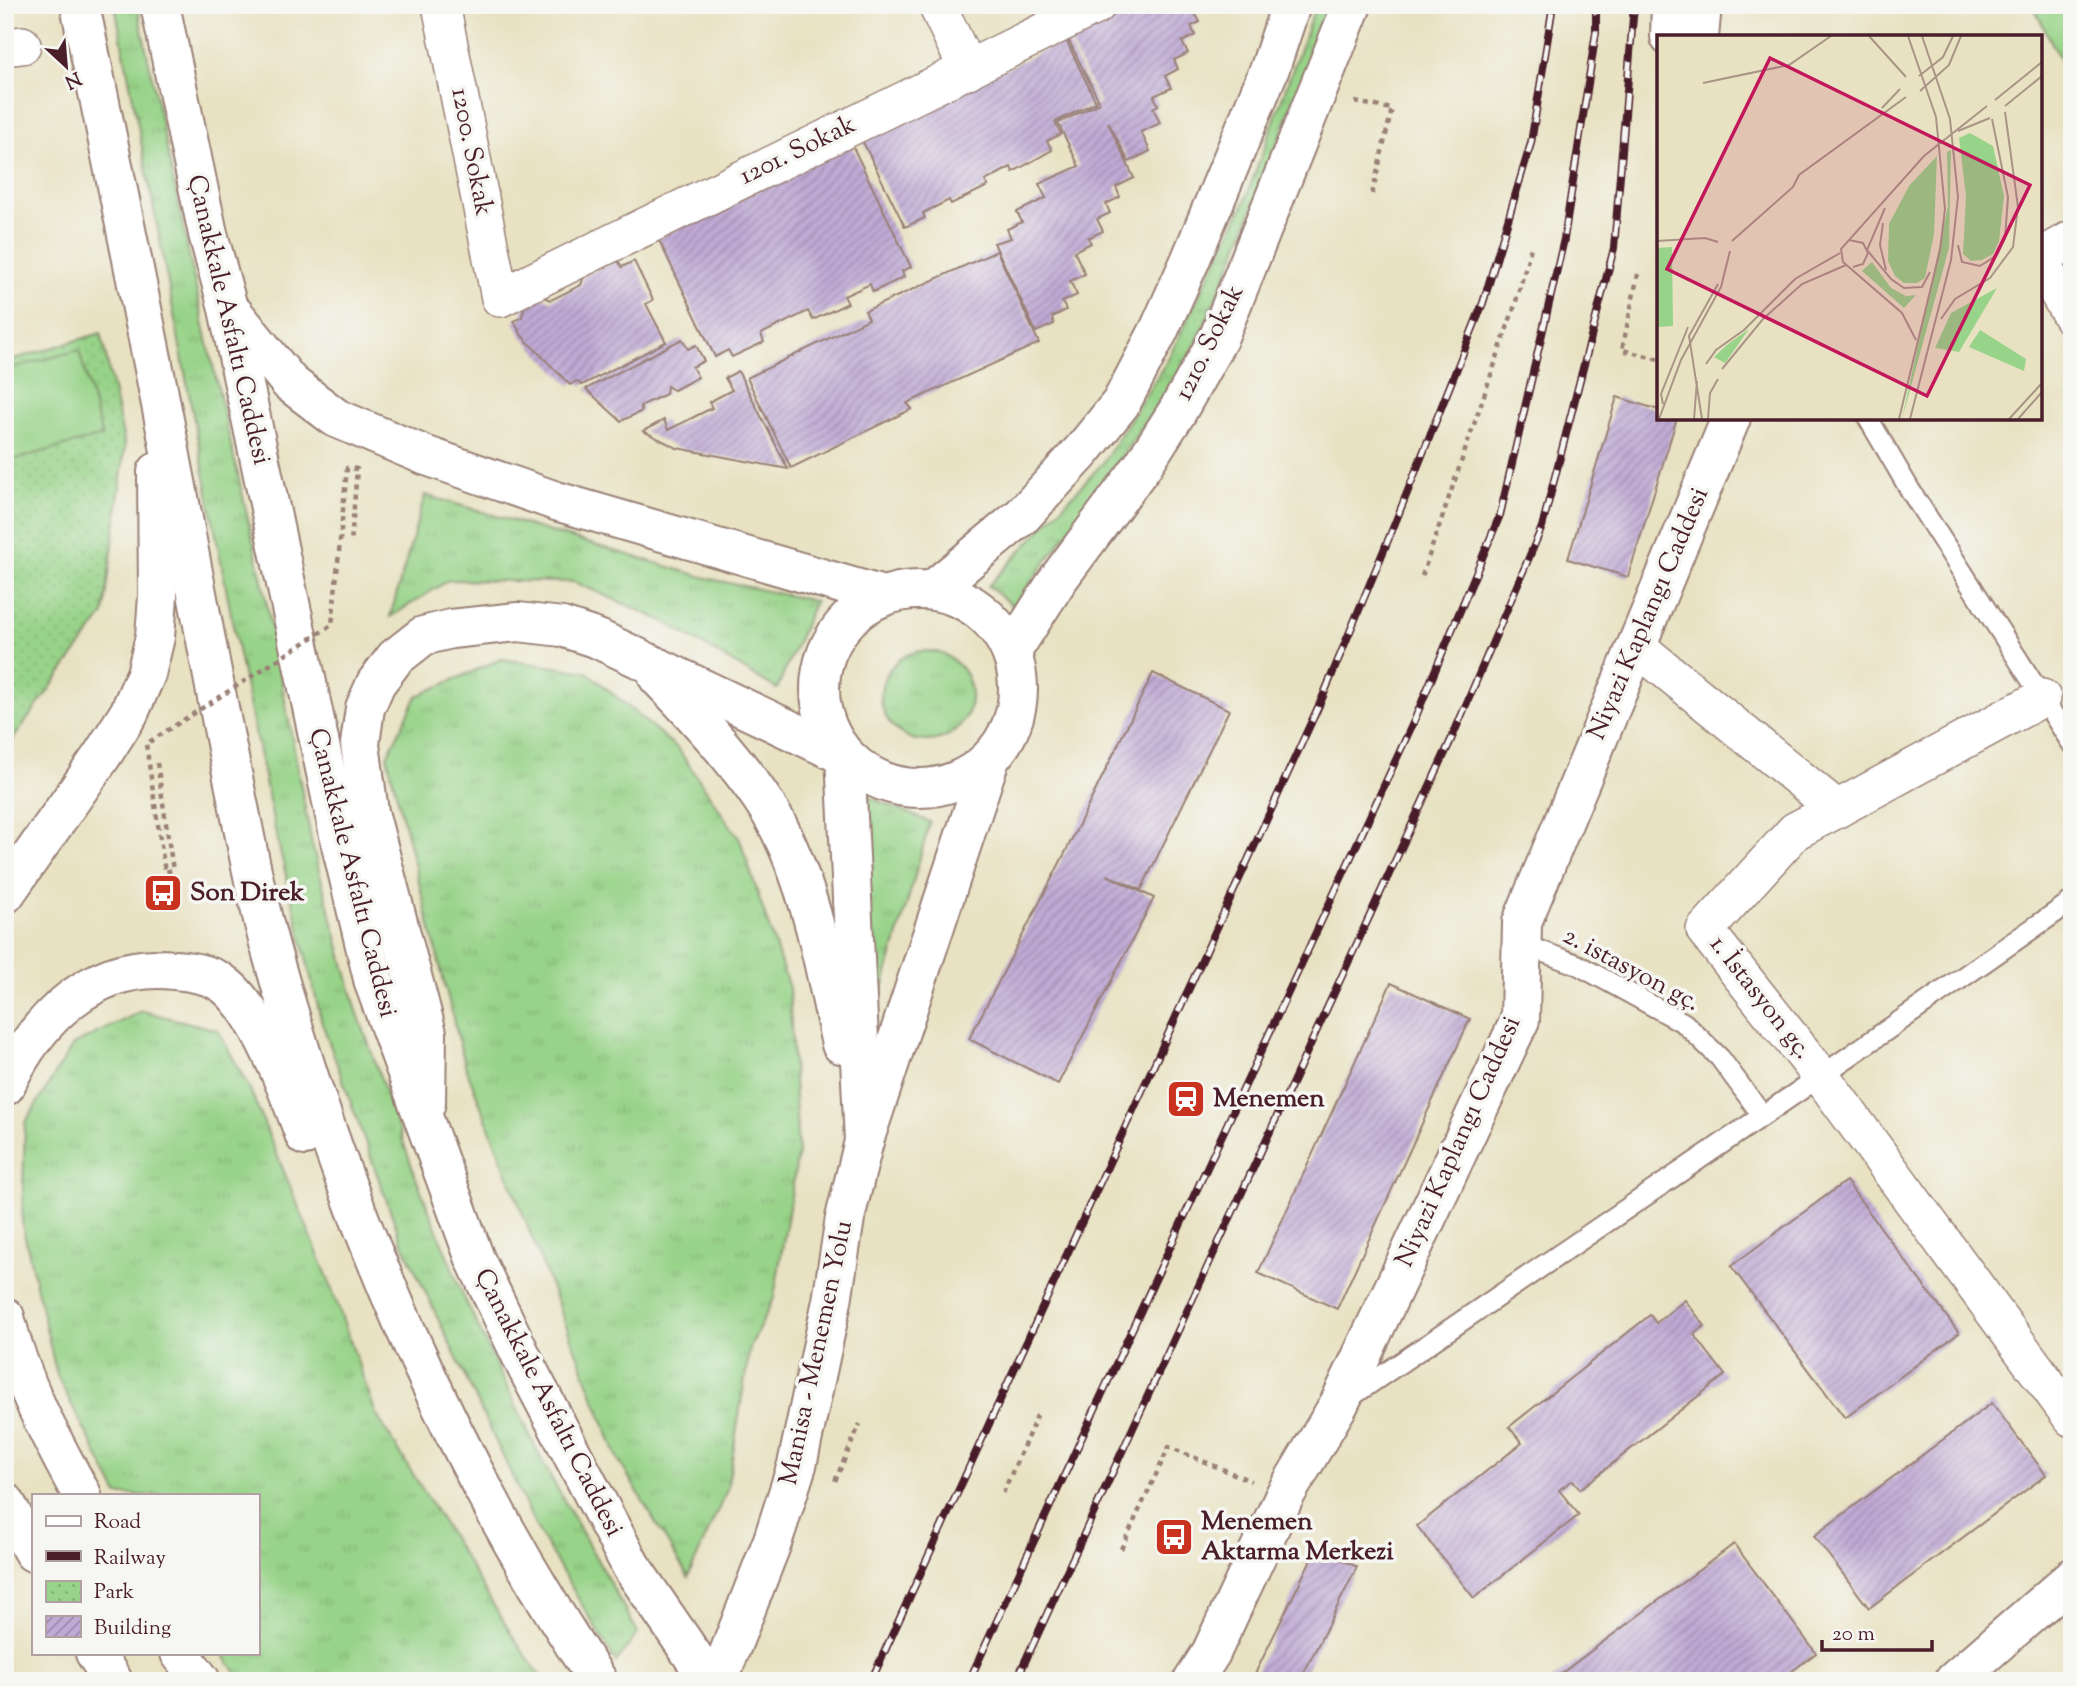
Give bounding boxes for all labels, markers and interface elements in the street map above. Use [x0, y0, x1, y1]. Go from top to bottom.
north arrow [32, 32, 102, 102]
inset map [1657, 35, 2042, 420]
text: N [60, 64, 85, 94]
street label: 1200. Sokak [440, 85, 502, 219]
street label: 1201. Sokak [734, 107, 862, 195]
street label: Çanakkale Asfaltı Caddesi [177, 171, 279, 469]
street label: 1210. Sokak [1166, 279, 1254, 407]
street label: Niyazi Kaplangı Caddesi [1579, 482, 1719, 746]
street label: Çanakkale Asfaltı Caddesi [298, 725, 406, 1021]
bus stop icon: Son Direk [142, 872, 184, 914]
place label: Son Direk [190, 875, 305, 912]
street label: 2. istasyon gç. [1556, 918, 1706, 1022]
street label: 1. İstasyon gç. [1700, 928, 1820, 1068]
street label: Niyazi Kaplangı Caddesi [1387, 1011, 1531, 1273]
station icon: Menemen [1165, 1078, 1207, 1120]
place label: Menemen [1213, 1081, 1325, 1118]
street label: Manisa - Menemen Yolu [771, 1217, 863, 1489]
street label: Çanakkale Asfaltı Caddesi [464, 1262, 632, 1544]
legend [32, 1494, 259, 1654]
place label: Menemen Aktarma Merkezi [1201, 1504, 1394, 1571]
text: Road [94, 1508, 141, 1538]
bus stop icon: Menemen Aktarma Merkezi [1153, 1516, 1195, 1558]
text: Railway [94, 1544, 166, 1574]
text: Park [94, 1578, 135, 1608]
scale bar [1822, 1609, 1932, 1653]
text: Building [94, 1614, 171, 1644]
text: 20 m [1832, 1620, 1875, 1650]

